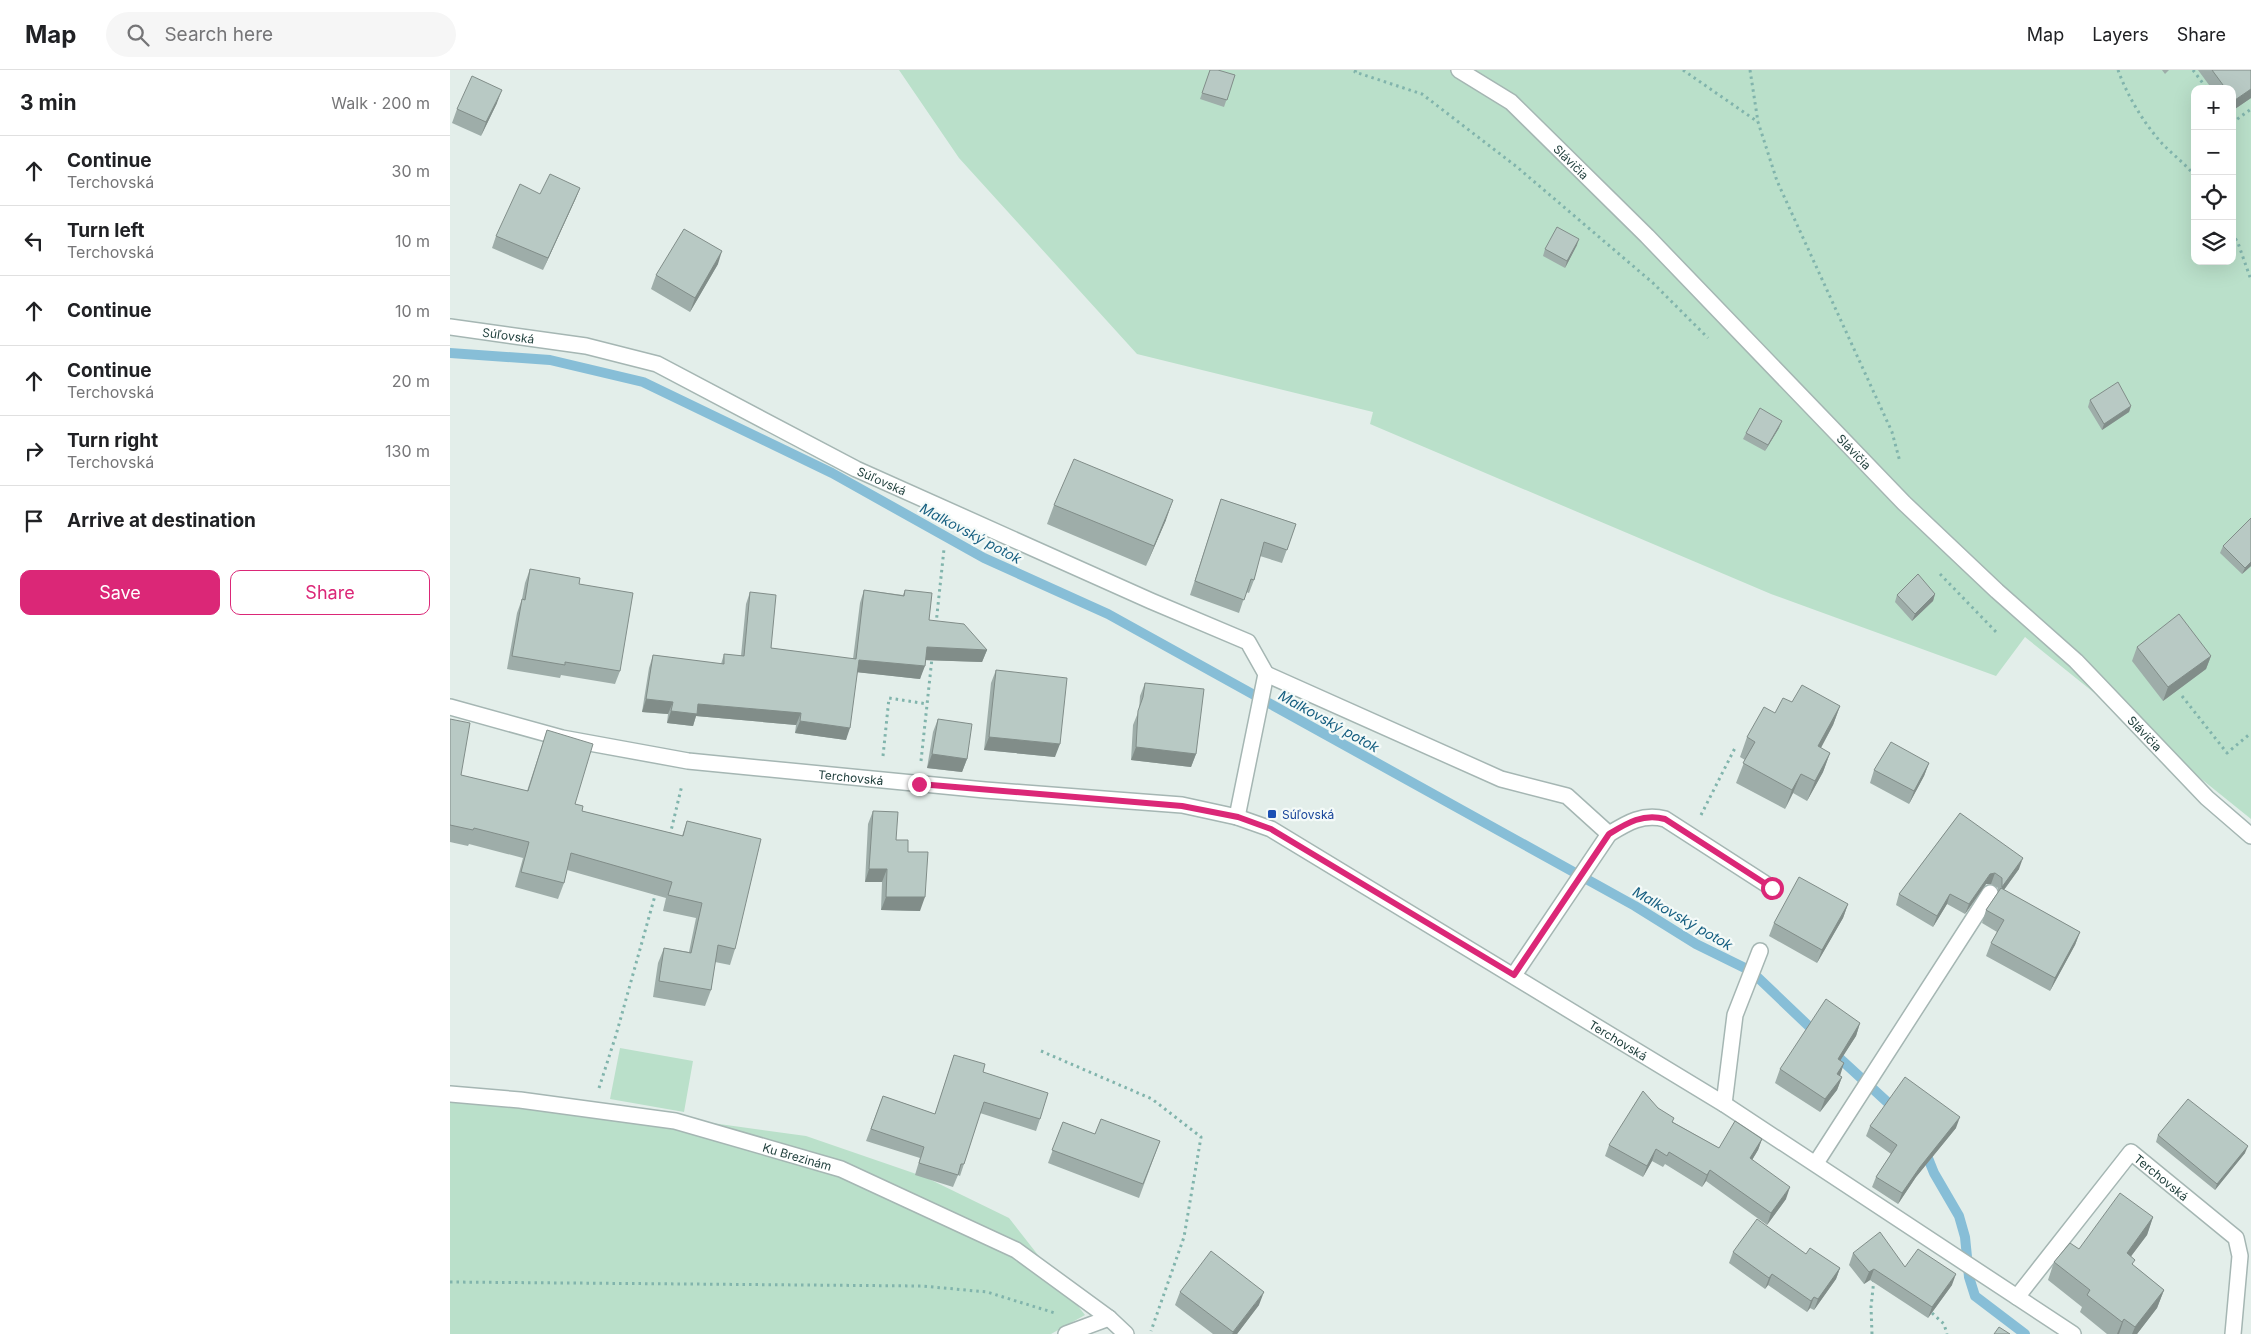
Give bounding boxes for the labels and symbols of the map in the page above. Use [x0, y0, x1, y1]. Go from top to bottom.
street label: Slávičia [1551, 141, 1592, 182]
street label: Súľovská [481, 324, 535, 346]
street label: Slávičia [1834, 431, 1875, 472]
street label: Súľovská [855, 463, 909, 498]
water label: Malkovský potok [917, 499, 1025, 567]
water label: Malkovský potok [1276, 686, 1383, 756]
street label: Slávičia [2125, 712, 2165, 754]
street label: Terchovská [818, 766, 884, 788]
route end [908, 773, 931, 796]
place label: Súľovská [1282, 807, 1334, 822]
marker: Súľovská [1266, 808, 1278, 820]
route start [1761, 877, 1784, 900]
water label: Malkovský potok [1630, 883, 1736, 954]
street label: Terchovská [1586, 1016, 1650, 1063]
street label: Ku Brezinám [761, 1139, 834, 1173]
street label: Terchovská [2132, 1151, 2192, 1204]

